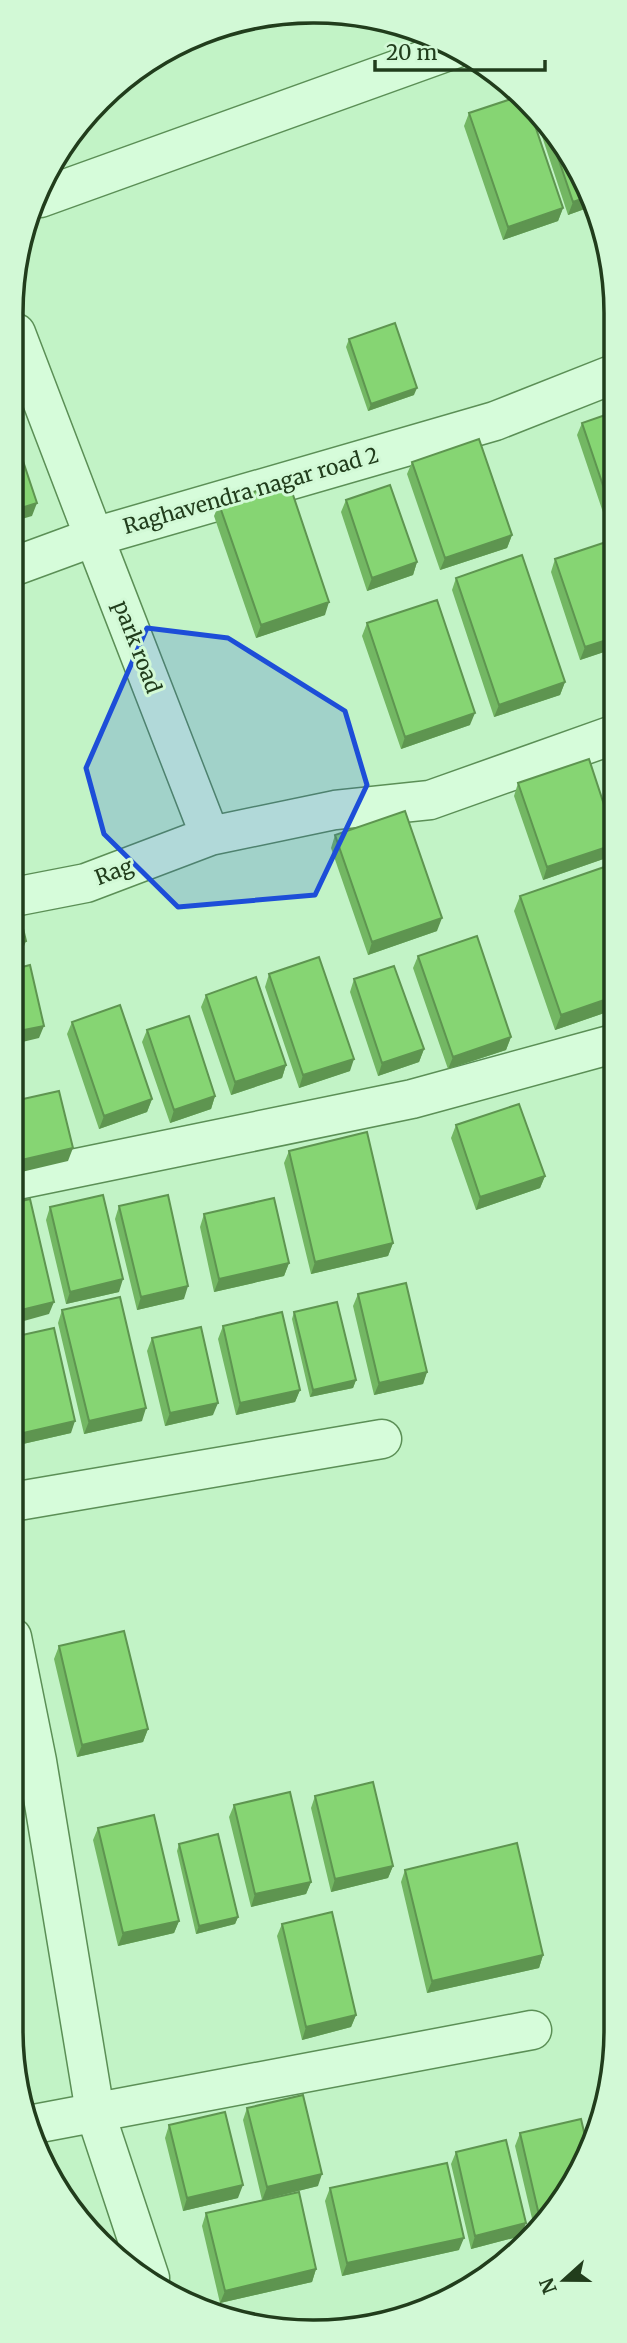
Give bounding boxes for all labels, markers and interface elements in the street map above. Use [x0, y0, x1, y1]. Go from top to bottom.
scale bar [375, 28, 545, 72]
text: 20 m [386, 39, 438, 66]
street label: Raghavendra nagar road 2 [120, 441, 382, 540]
street label: park road [107, 597, 168, 697]
street label: Rag [91, 852, 137, 891]
north arrow [529, 2245, 599, 2315]
text: N [534, 2275, 562, 2297]

